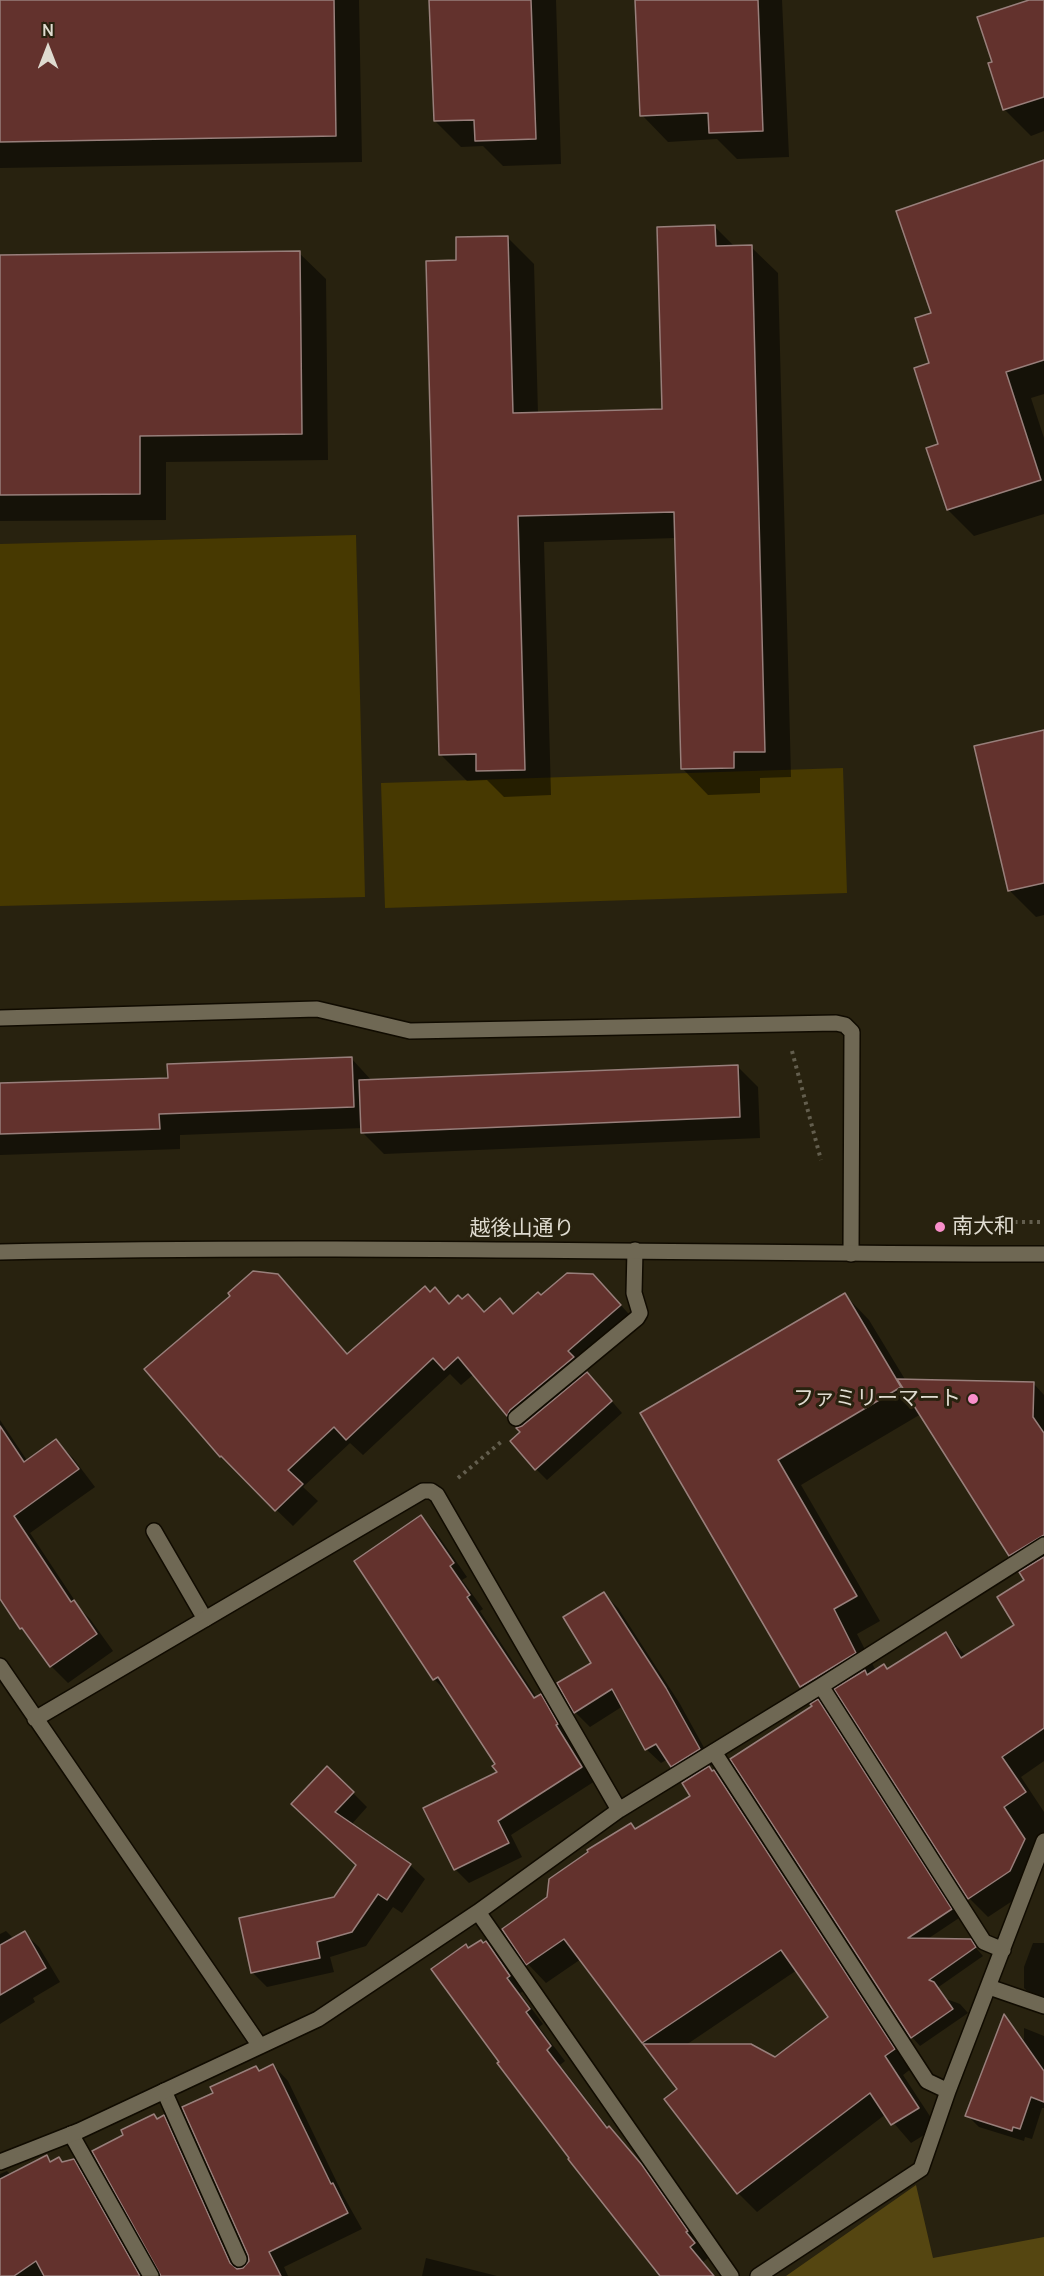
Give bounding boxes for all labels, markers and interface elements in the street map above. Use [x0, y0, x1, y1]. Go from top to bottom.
north arrow [18, 18, 78, 78]
text: N [42, 19, 54, 41]
place label: 南大和 [952, 1214, 1015, 1240]
street label: 越後山通り [470, 1216, 574, 1242]
marker: 南大和 [933, 1220, 947, 1234]
place label: ファミリーマート [793, 1386, 961, 1412]
marker: ファミリーマート [966, 1392, 980, 1406]

